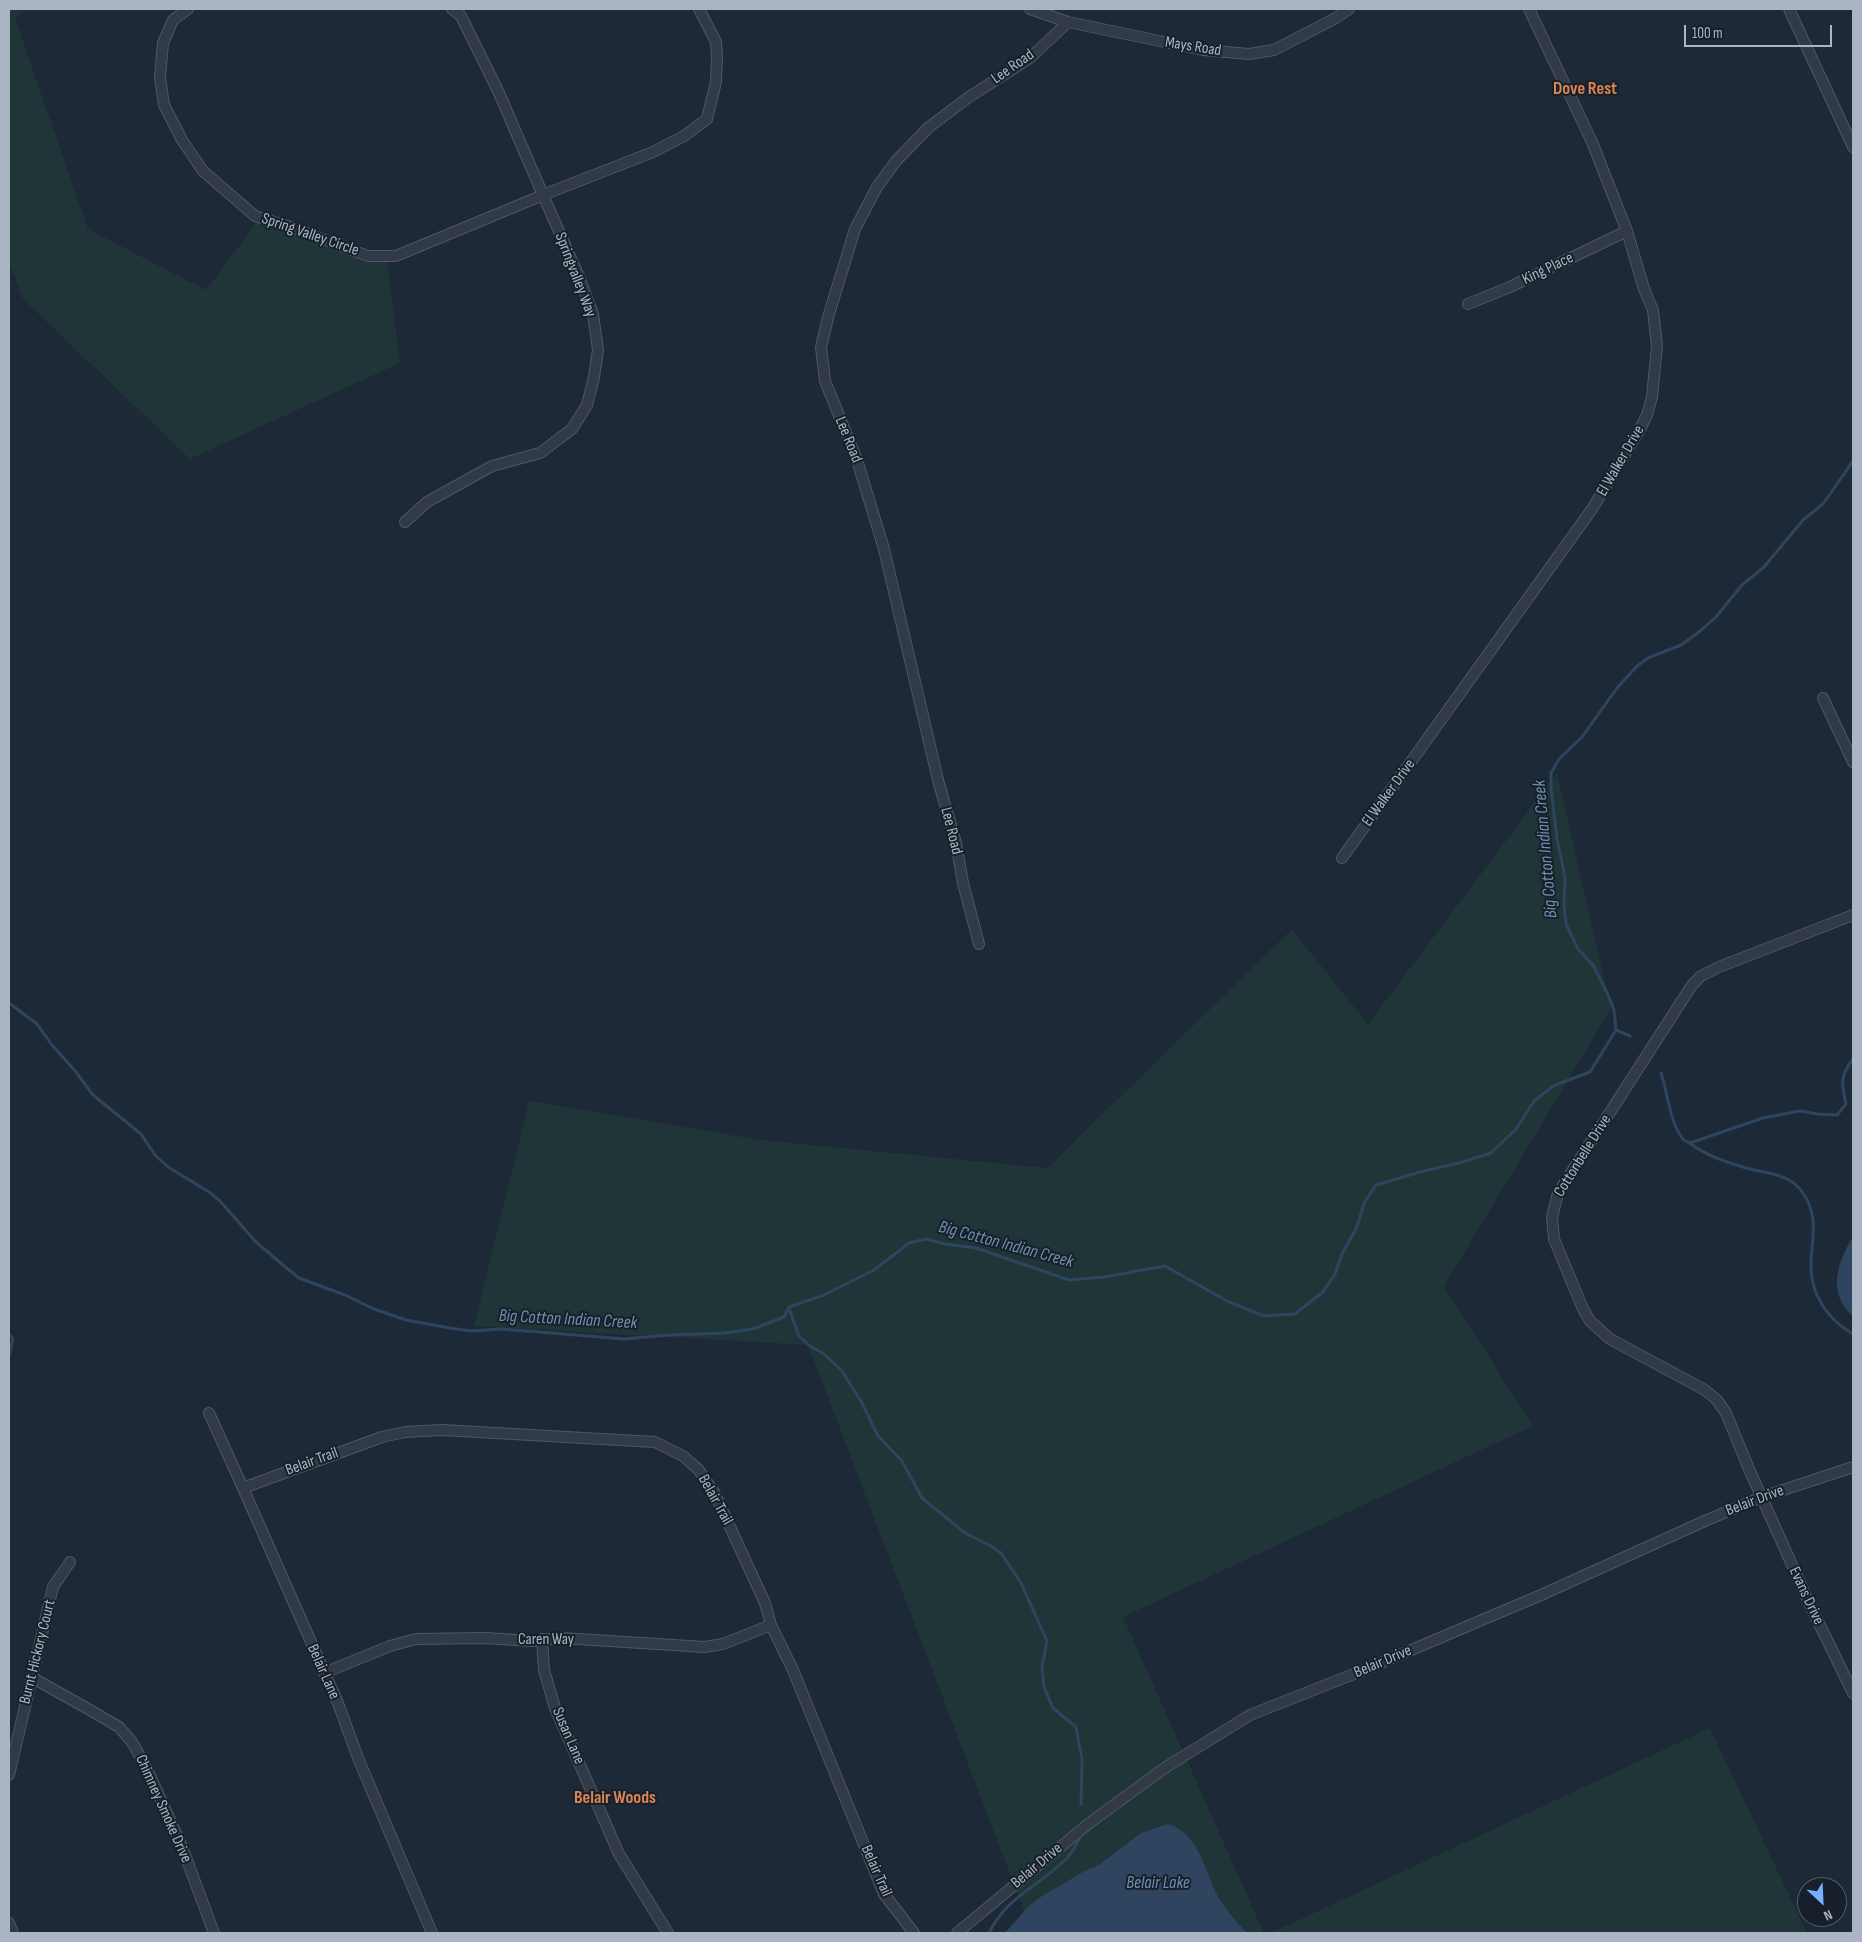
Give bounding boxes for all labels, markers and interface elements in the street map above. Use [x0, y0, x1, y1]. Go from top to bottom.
scale bar [1687, 15, 1834, 47]
text: 100 m [1692, 24, 1723, 43]
street label: Mays Road [1164, 33, 1222, 61]
street label: Lee Road [988, 45, 1038, 89]
district label: Dove Rest [1553, 78, 1617, 100]
street label: Spring Valley Circle [259, 209, 361, 261]
street label: Springvalley Way [550, 230, 600, 320]
street label: King Place [1519, 248, 1577, 290]
street label: Lee Road [830, 414, 866, 466]
street label: El Walker Drive [1593, 422, 1649, 500]
street label: El Walker Drive [1358, 756, 1420, 830]
water label: Big Cotton Indian Creek [1529, 779, 1563, 919]
street label: Lee Road [936, 805, 966, 857]
street label: Cottonbelle Drive [1550, 1111, 1616, 1201]
water label: Big Cotton Indian Creek [936, 1217, 1076, 1273]
water label: Big Cotton Indian Creek [498, 1306, 638, 1334]
street label: Belair Trail [283, 1444, 341, 1480]
street label: Belair Trail [693, 1471, 737, 1529]
street label: Belair Drive [1723, 1481, 1787, 1521]
street label: Evans Drive [1784, 1564, 1828, 1628]
street label: Burnt Hickory Court [16, 1598, 60, 1706]
street label: Caren Way [518, 1630, 574, 1650]
street label: Belair Drive [1351, 1641, 1415, 1683]
street label: Belair Lane [302, 1642, 344, 1702]
street label: Susan Lane [547, 1705, 589, 1767]
street label: Chimney Smoke Drive [131, 1752, 195, 1866]
district label: Belair Woods [574, 1787, 656, 1809]
street label: Belair Drive [1008, 1839, 1066, 1893]
street label: Belair Trail [856, 1842, 896, 1900]
water label: Belair Lake [1126, 1872, 1190, 1894]
north arrow [1797, 1877, 1847, 1927]
text: N [1821, 1906, 1835, 1924]

